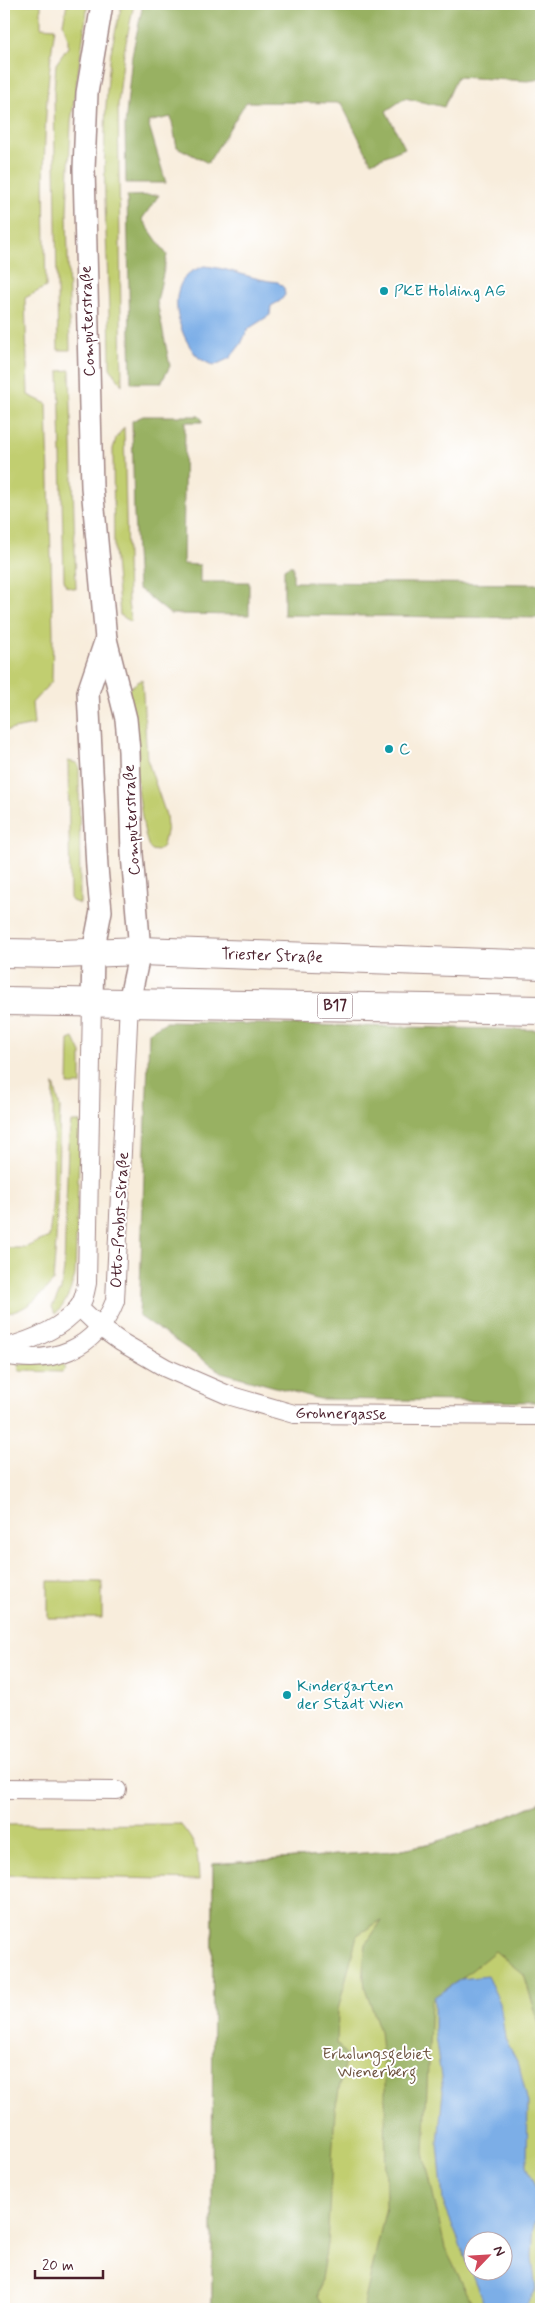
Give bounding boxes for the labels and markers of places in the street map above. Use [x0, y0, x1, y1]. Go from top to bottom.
place label: PKE Holding AG [394, 281, 506, 302]
marker: PKE Holding AG [378, 285, 390, 297]
place label: C [399, 739, 410, 760]
marker: C [383, 743, 395, 755]
place label: Kindergarten der Stadt Wien [297, 1676, 404, 1715]
marker: Kindergarten der Stadt Wien [281, 1689, 293, 1701]

